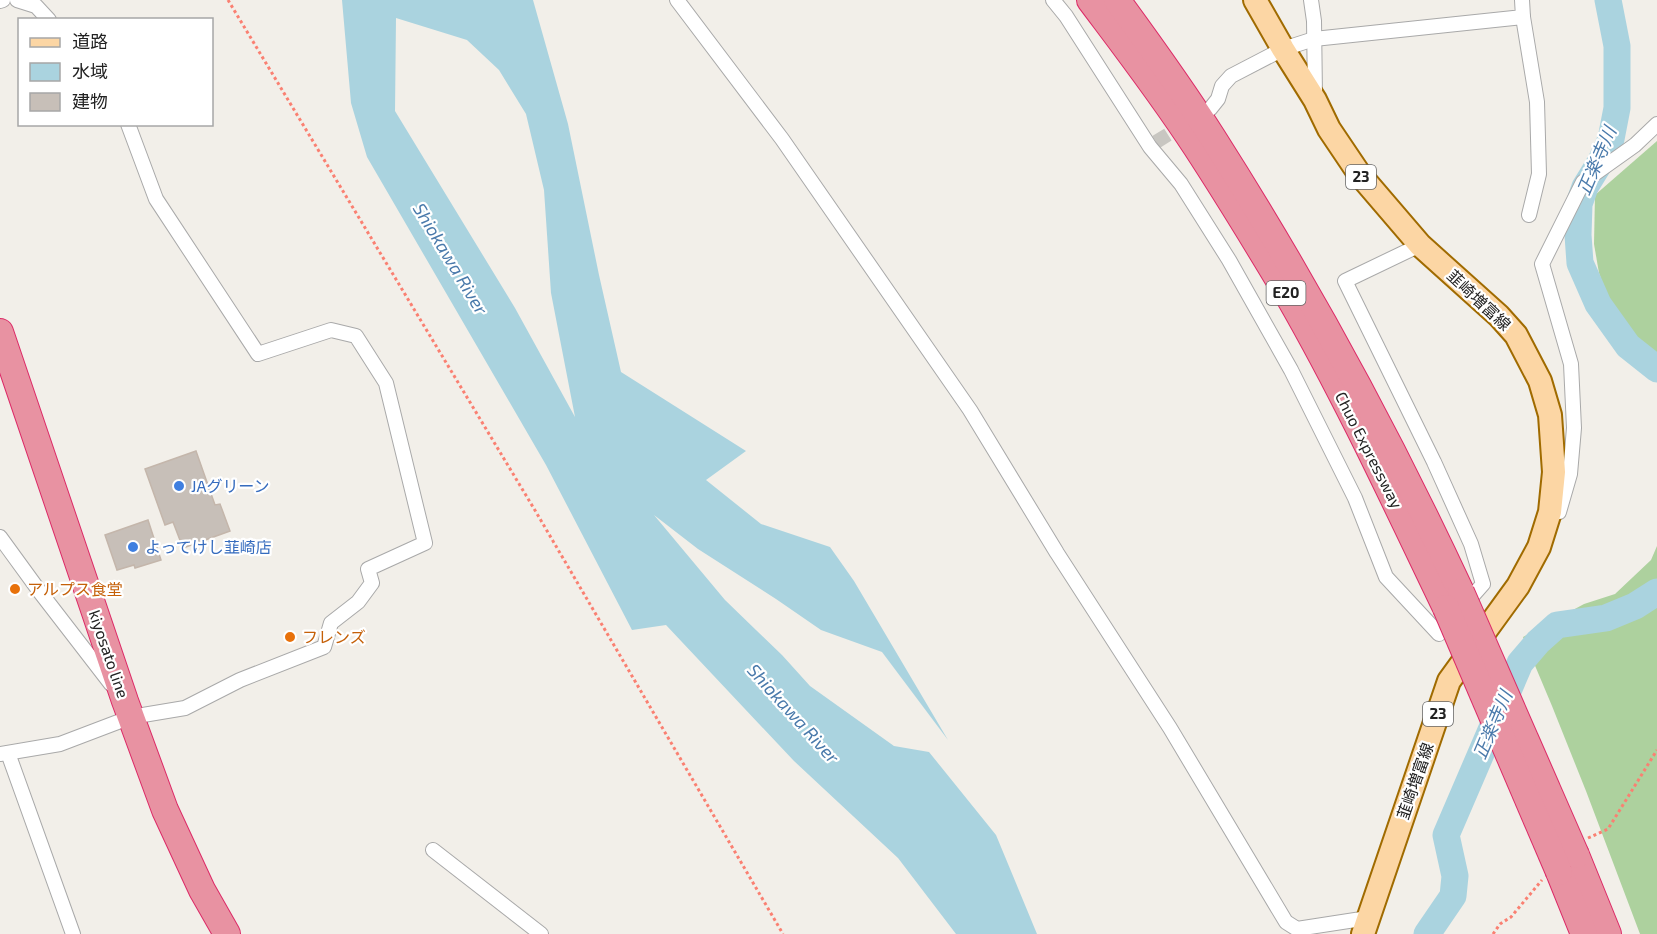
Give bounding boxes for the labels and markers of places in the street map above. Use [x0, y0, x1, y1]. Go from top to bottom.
place label: JAグリーン [191, 476, 270, 495]
marker: JAグリーン [172, 479, 186, 493]
place label: よってけし韮崎店 [145, 537, 272, 556]
marker: よってけし韮崎店 [126, 540, 140, 554]
place label: アルプス食堂 [27, 579, 123, 598]
marker: アルプス食堂 [8, 582, 22, 596]
place label: フレンズ [302, 627, 366, 646]
marker: フレンズ [283, 630, 297, 644]

